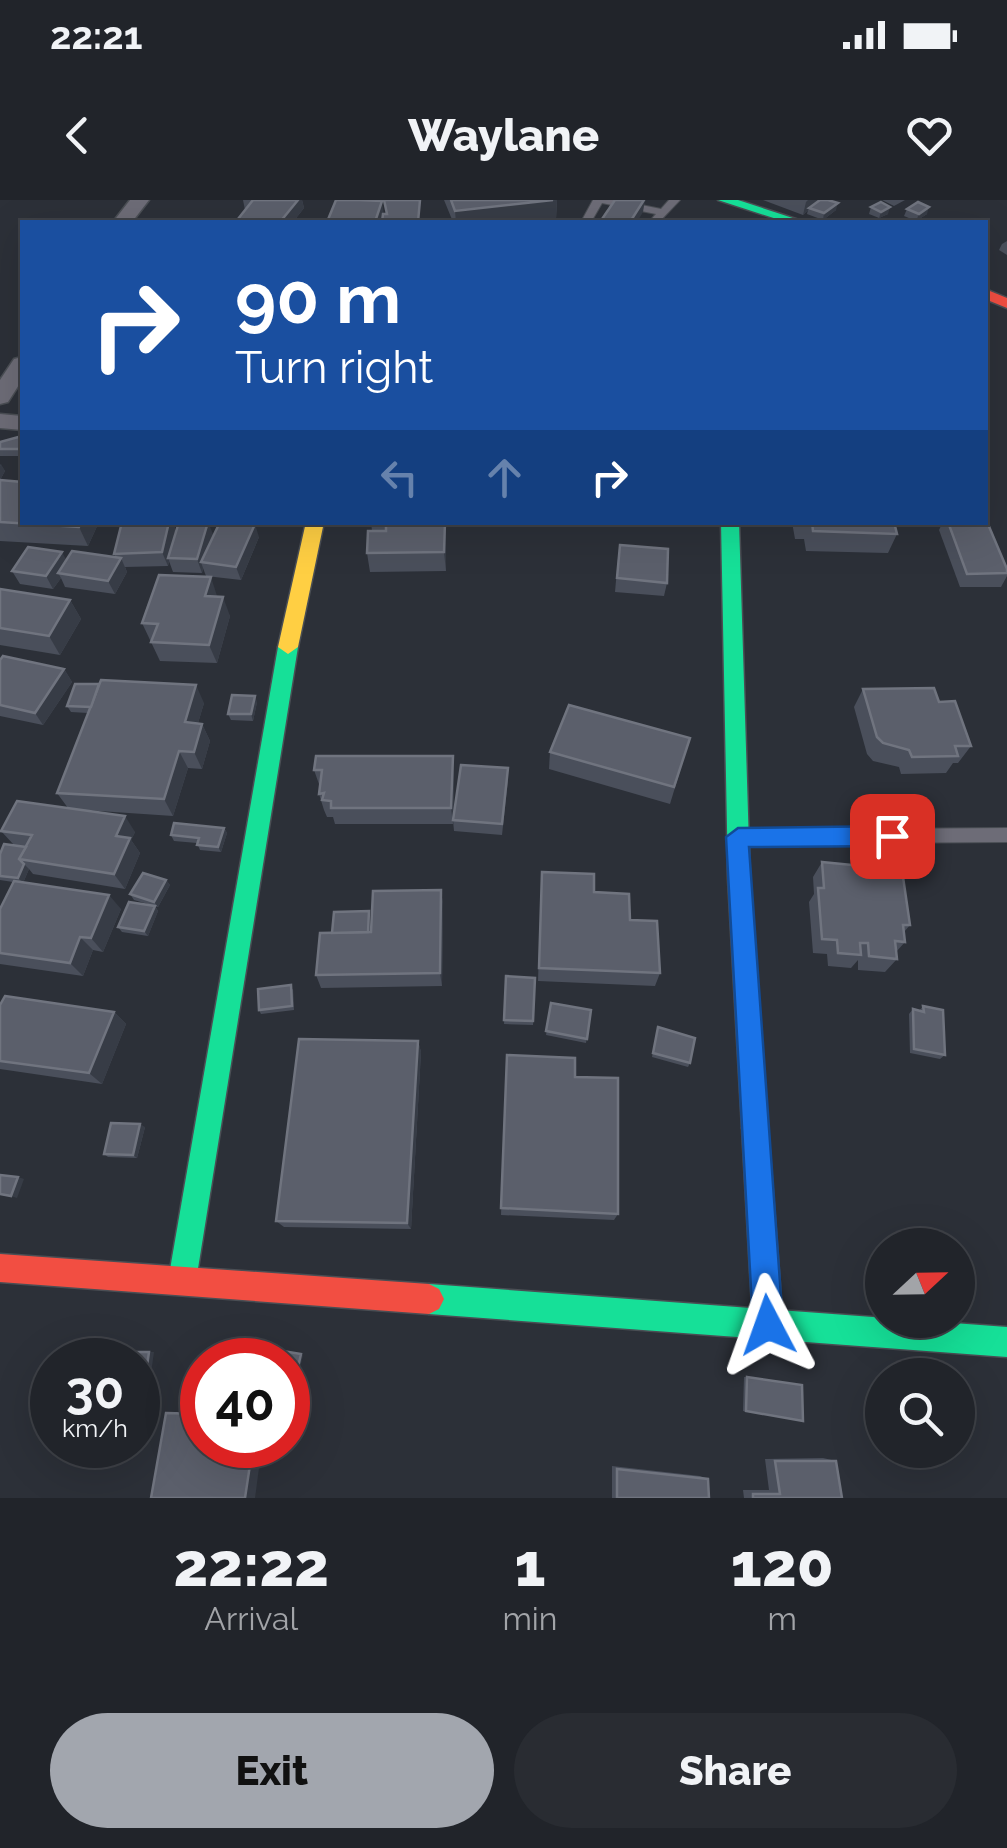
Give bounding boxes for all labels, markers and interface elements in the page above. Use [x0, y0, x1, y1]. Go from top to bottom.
text: 22:21 [50, 13, 142, 58]
icon: back [50, 108, 105, 163]
icon: heart [902, 108, 957, 163]
text: Waylane [408, 109, 599, 162]
text: 90 m [235, 257, 401, 339]
icon: right [70, 260, 200, 390]
text: Turn right [235, 341, 433, 394]
icon: left [372, 450, 427, 505]
icon: ahead [477, 450, 532, 505]
icon: right [582, 450, 637, 505]
pin [850, 794, 935, 879]
icon: arrive [865, 809, 920, 864]
north arrow [865, 1228, 975, 1338]
map controls [865, 1228, 975, 1468]
position arrow [716, 1273, 820, 1377]
speed limit sign: 40 [180, 1338, 310, 1468]
button: search [865, 1358, 975, 1468]
text: 30 [66, 1361, 124, 1420]
text: km/h [62, 1413, 128, 1443]
text: 22:22 [173, 1530, 329, 1600]
text: 1 [514, 1530, 545, 1600]
text: 120 [731, 1530, 834, 1600]
text: Arrival [204, 1600, 298, 1637]
text: min [502, 1600, 557, 1637]
text: m [768, 1600, 797, 1637]
button: Exit [50, 1713, 494, 1828]
button: Share [514, 1713, 957, 1828]

